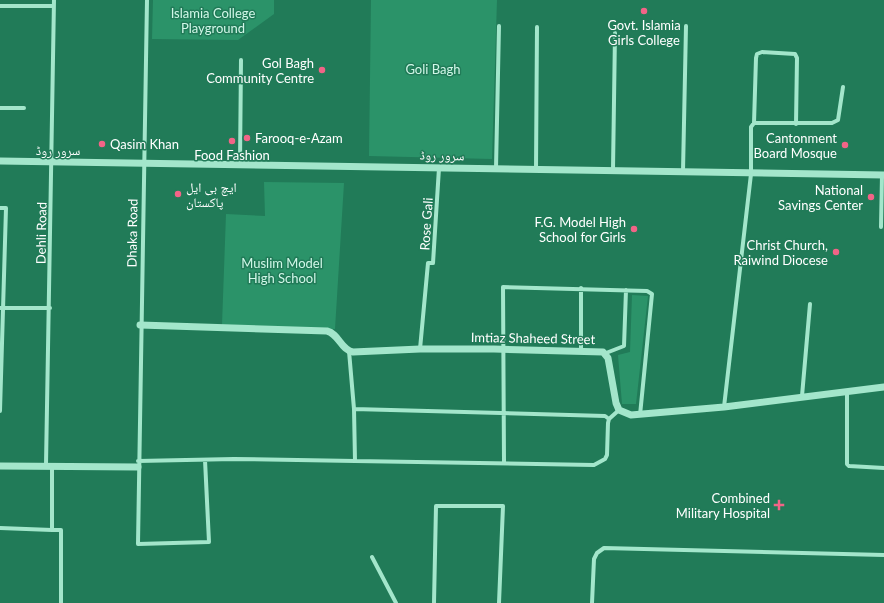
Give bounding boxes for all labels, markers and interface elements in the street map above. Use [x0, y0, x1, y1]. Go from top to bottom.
park label: Islamia College Playground [171, 5, 255, 36]
marker: Govt. Islamia Girls College [639, 6, 649, 16]
place label: Govt. Islamia Girls College [607, 17, 681, 48]
place label: Gol Bagh Community Centre [206, 55, 314, 86]
park label: Goli Bagh [405, 61, 461, 77]
marker: Gol Bagh Community Centre [317, 65, 327, 75]
place label: Farooq-e-Azam [255, 130, 343, 146]
place label: Cantonment Board Mosque [754, 130, 837, 161]
marker: Farooq-e-Azam [242, 133, 252, 143]
place label: Qasim Khan [110, 136, 179, 152]
marker: Food Fashion [227, 136, 237, 146]
marker: Qasim Khan [97, 139, 107, 149]
marker: Cantonment Board Mosque [840, 140, 850, 150]
street label: سرور روڈ [36, 142, 80, 159]
place label: Food Fashion [194, 147, 270, 163]
street label: سرور روڈ [419, 147, 465, 164]
place label: ایچ بی ایل پاکستان [186, 179, 237, 211]
place label: National Savings Center [778, 182, 863, 213]
marker: ایچ بی ایل پاکستان [173, 189, 183, 199]
marker: National Savings Center [866, 192, 876, 202]
street label: Rose Gali [416, 197, 436, 251]
street label: Dhaka Road [123, 199, 141, 267]
street label: Dehli Road [32, 202, 50, 264]
place label: F.G. Model High School for Girls [534, 214, 626, 245]
marker: F.G. Model High School for Girls [629, 224, 639, 234]
place label: Christ Church, Raiwind Diocese [733, 237, 828, 268]
marker: Christ Church, Raiwind Diocese [831, 247, 841, 257]
park label: Muslim Model High School [241, 255, 323, 286]
street label: Imtiaz Shaheed Street [471, 329, 596, 347]
place label: Combined Military Hospital [676, 490, 770, 521]
marker: Combined Military Hospital [773, 499, 785, 511]

